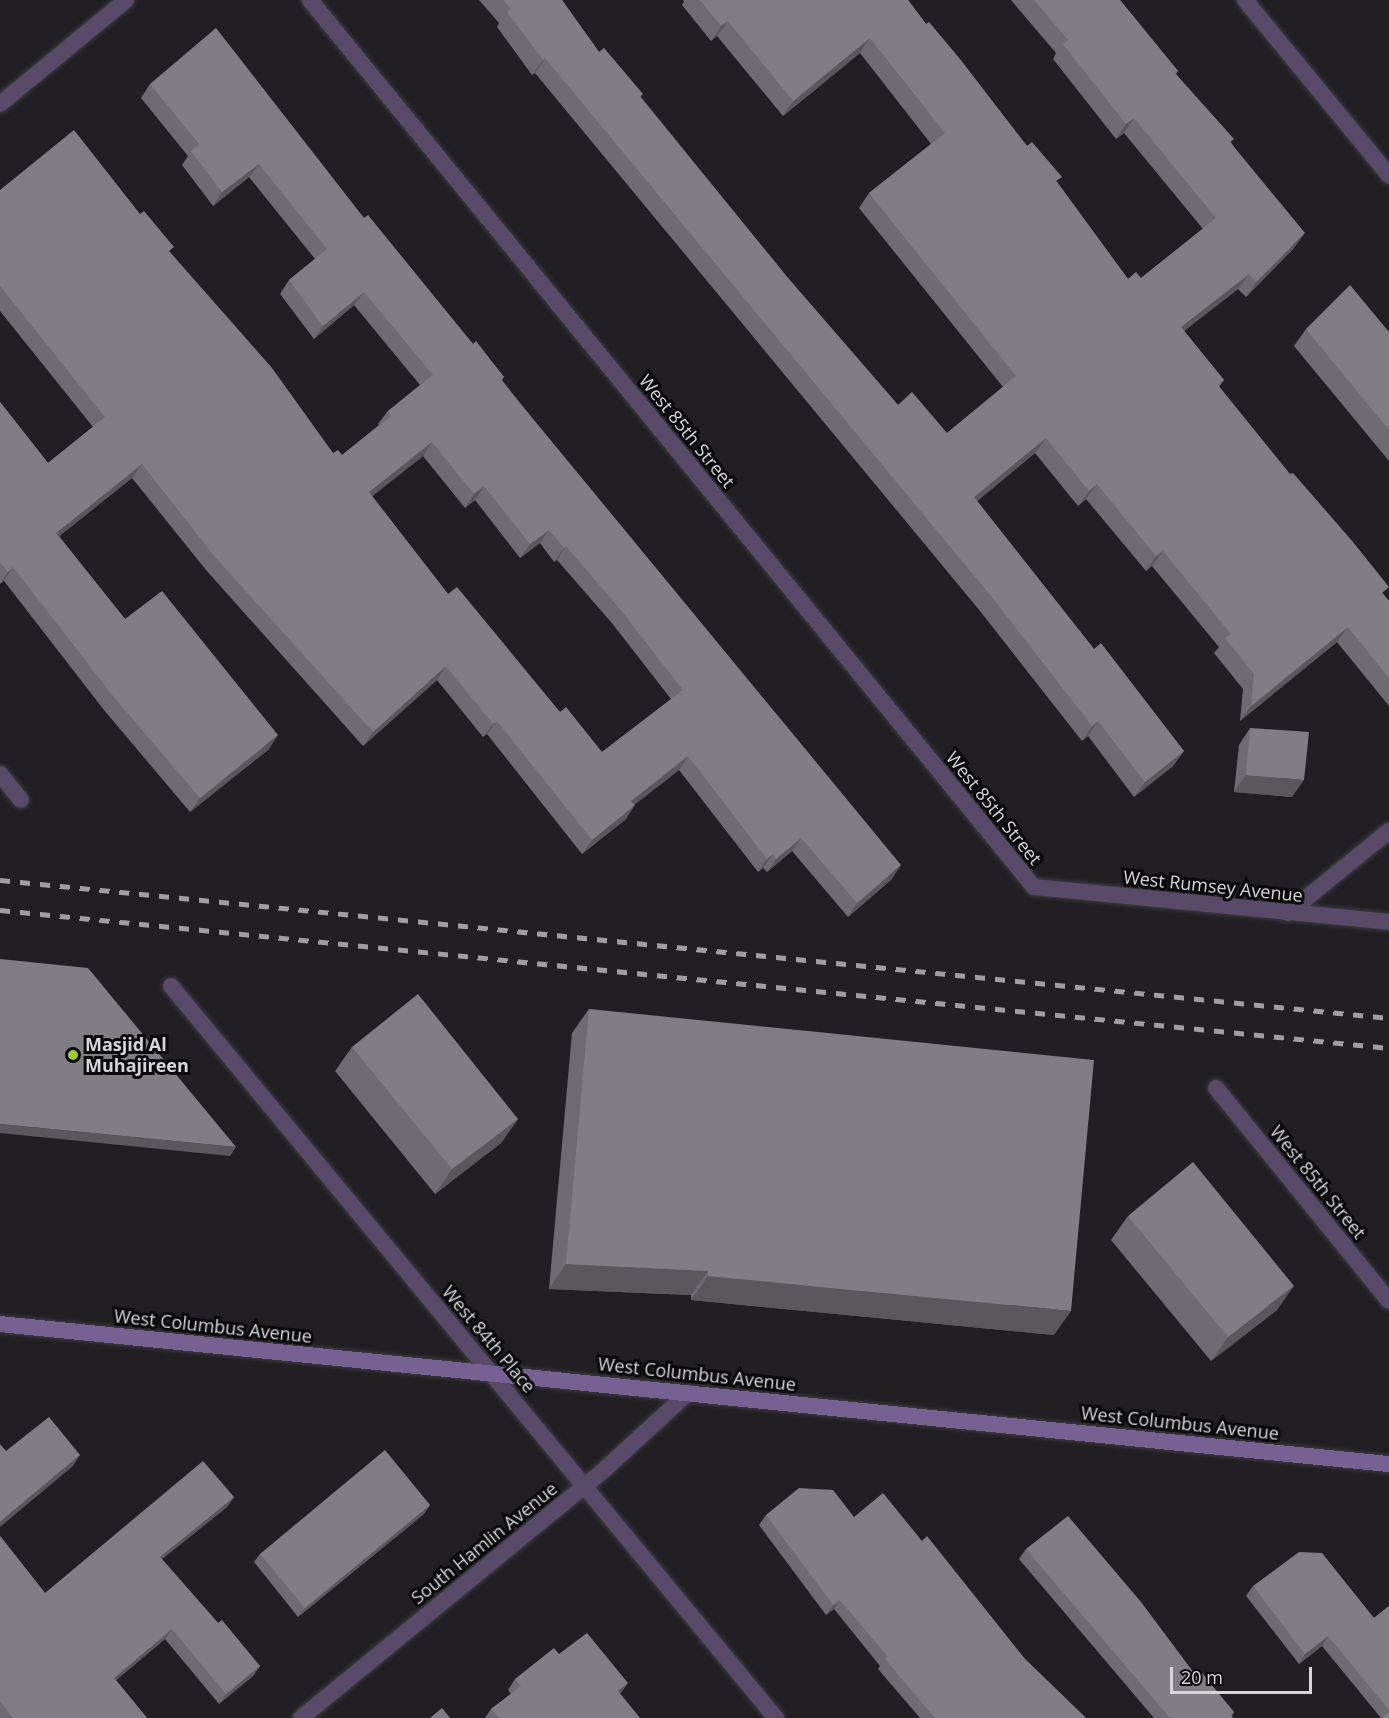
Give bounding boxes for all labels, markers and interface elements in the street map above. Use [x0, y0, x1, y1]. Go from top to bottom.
street label: West 85th Street [635, 370, 739, 492]
street label: West 85th Street [942, 747, 1046, 869]
street label: West Rumsey Avenue [1122, 866, 1304, 906]
place label: Masjid Al Muhajireen [85, 1034, 189, 1076]
marker: Masjid Al Muhajireen [66, 1048, 80, 1062]
street label: West 85th Street [1266, 1121, 1370, 1243]
street label: West 84th Place [438, 1281, 540, 1397]
street label: West Columbus Avenue [113, 1305, 313, 1347]
street label: West Columbus Avenue [597, 1353, 797, 1395]
street label: West Columbus Avenue [1080, 1402, 1280, 1444]
street label: South Hamlin Avenue [407, 1478, 561, 1608]
scale bar [1173, 1655, 1316, 1693]
text: 20 m [1181, 1665, 1223, 1689]

